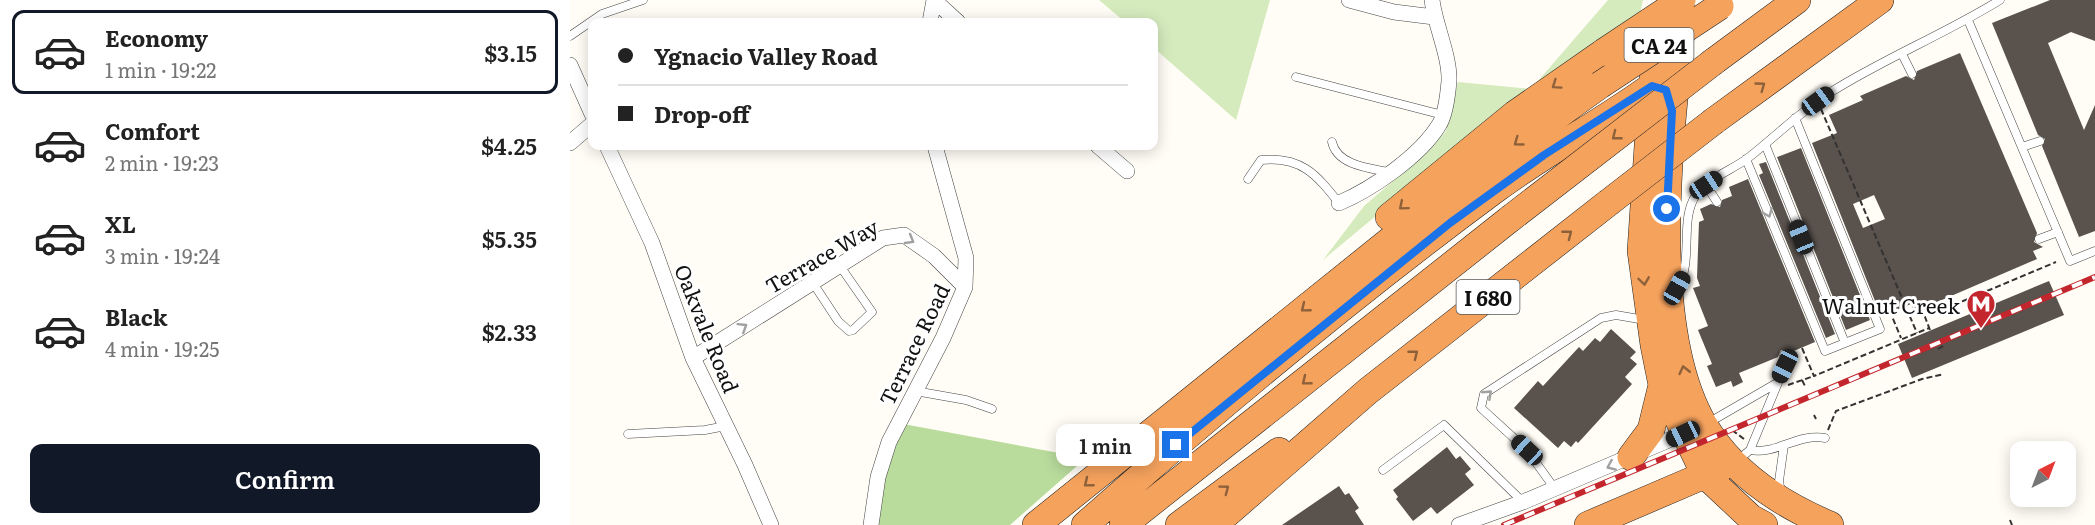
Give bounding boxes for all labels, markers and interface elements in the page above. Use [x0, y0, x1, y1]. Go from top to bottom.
text: Economy [105, 21, 208, 54]
icon: car [33, 25, 87, 79]
road number: CA 24 [1624, 28, 1694, 62]
text: $3.15 [484, 36, 537, 69]
text: Ygnacio Valley Road [654, 39, 878, 72]
text: 1 min · 19:22 [105, 54, 216, 84]
one-way arrow [1552, 78, 1563, 89]
one-way arrow [1754, 82, 1765, 93]
car [1798, 83, 1838, 119]
text: Drop-off [654, 97, 750, 130]
text: Comfort [105, 114, 200, 147]
icon: car [33, 118, 87, 172]
one-way arrow [1612, 128, 1623, 139]
text: $4.25 [481, 129, 537, 162]
one-way arrow [1513, 135, 1524, 146]
text: 2 min · 19:23 [105, 147, 219, 177]
car [1686, 168, 1726, 202]
route start [1653, 195, 1680, 222]
one-way arrow [1399, 198, 1410, 209]
text: XL [105, 207, 136, 240]
one-way arrow [1761, 207, 1773, 218]
street label: Terrace Way [759, 210, 884, 300]
icon: car [33, 211, 87, 265]
car [1786, 217, 1816, 257]
text: $5.35 [482, 222, 537, 255]
one-way arrow [1561, 231, 1572, 242]
one-way arrow [904, 233, 914, 244]
text: 3 min · 19:24 [105, 240, 220, 270]
street label: Oakvale Road [668, 259, 748, 397]
car [1660, 268, 1694, 308]
one-way arrow [1637, 276, 1650, 286]
street label: Terrace Road [870, 278, 956, 410]
road number: I 680 [1456, 280, 1520, 314]
metro station icon: Walnut Creek [1965, 288, 1997, 330]
place label: Walnut Creek [1822, 289, 1960, 320]
text: Black [105, 300, 167, 333]
one-way arrow [1300, 300, 1311, 311]
icon: car [33, 304, 87, 358]
text: $2.33 [482, 315, 537, 348]
one-way arrow [736, 323, 747, 334]
text: 4 min · 19:25 [105, 333, 219, 363]
car [1769, 346, 1801, 386]
one-way arrow [1408, 351, 1419, 362]
one-way arrow [1678, 365, 1691, 375]
one-way arrow [1301, 374, 1312, 385]
one-way arrow [1481, 390, 1492, 401]
car [1663, 418, 1703, 450]
callout: 1 min [1056, 424, 1155, 466]
text: 1 min [1079, 430, 1132, 460]
route end [1162, 431, 1189, 458]
car [1508, 431, 1546, 469]
north arrow [2010, 441, 2076, 507]
map controls [2010, 441, 2076, 507]
button: Confirm [30, 444, 540, 513]
one-way arrow [1606, 459, 1617, 471]
one-way arrow [1083, 476, 1094, 487]
one-way arrow [1218, 485, 1229, 496]

